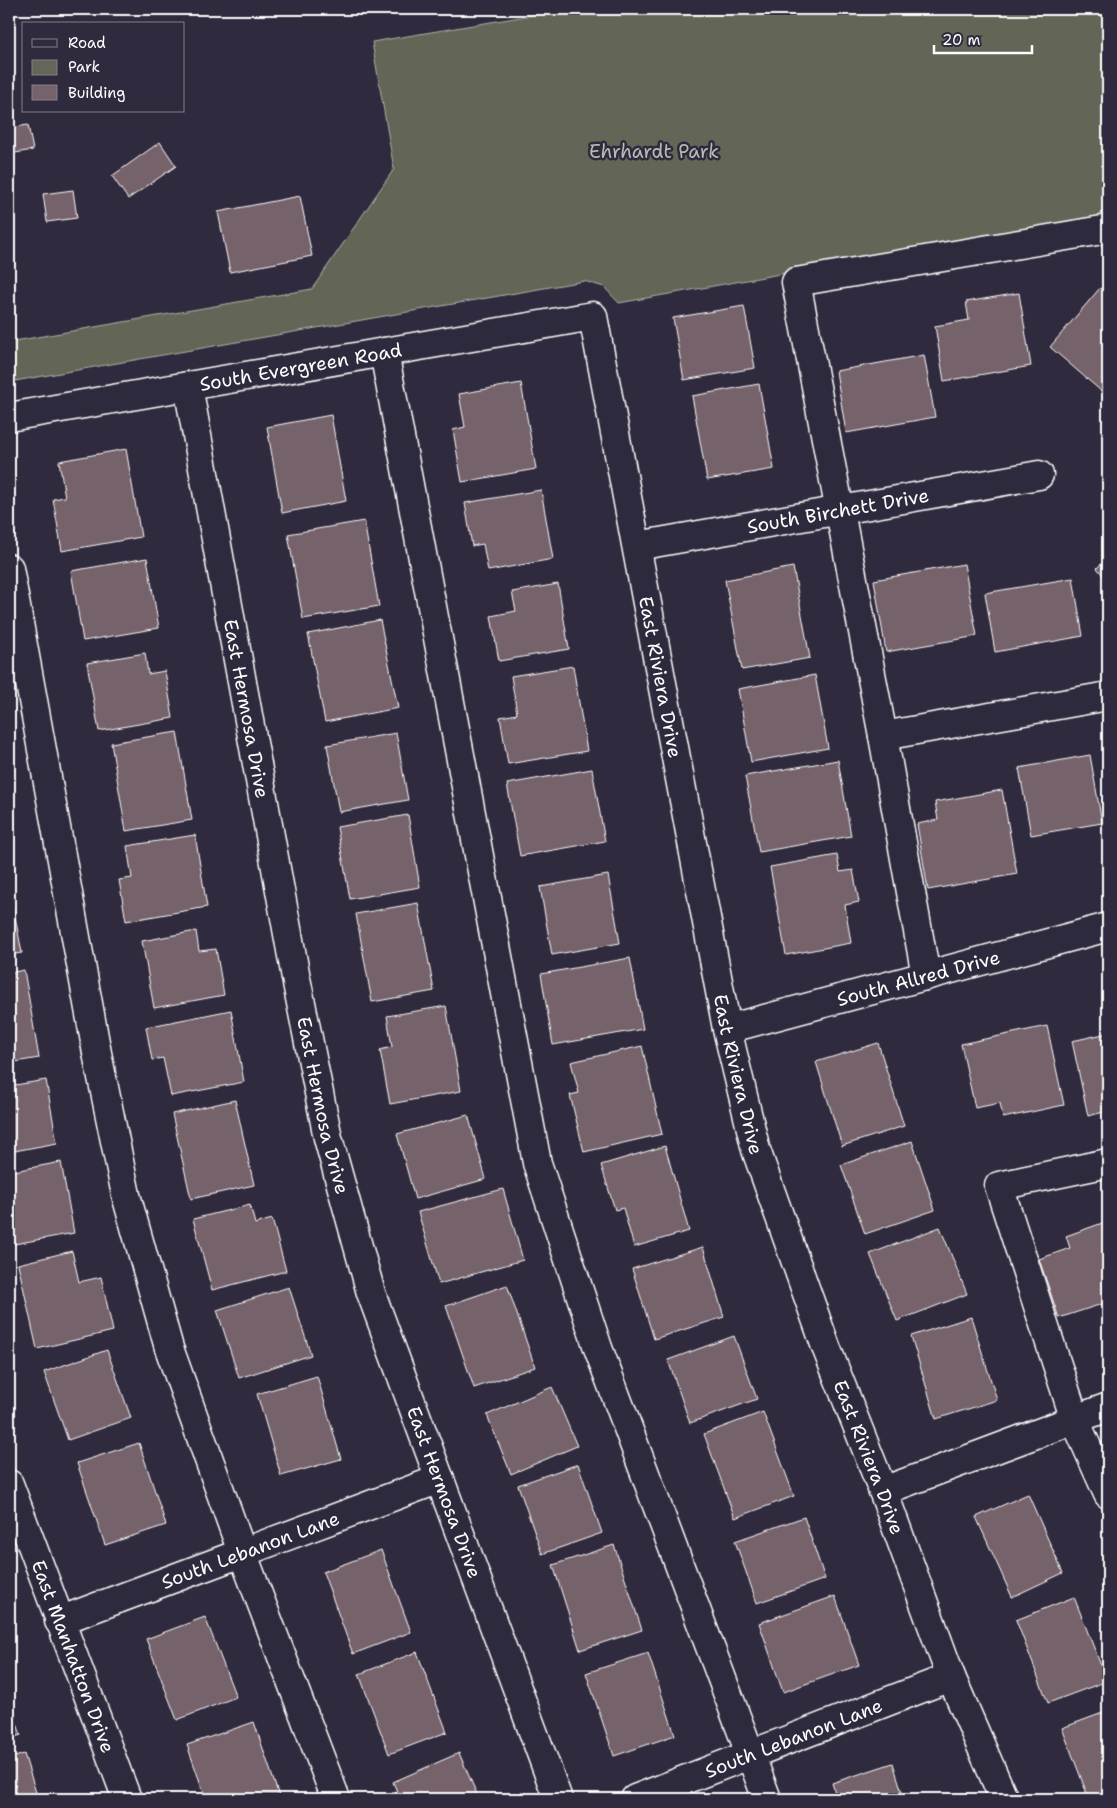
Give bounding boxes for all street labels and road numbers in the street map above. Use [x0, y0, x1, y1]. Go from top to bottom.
street label: South Evergreen Road [198, 337, 404, 397]
street label: South Birchett Drive [745, 483, 931, 539]
street label: East Riviera Drive [633, 594, 688, 760]
street label: East Hermosa Drive [218, 617, 275, 800]
street label: South Allred Drive [834, 945, 1003, 1012]
street label: East Riviera Drive [708, 992, 769, 1157]
street label: East Hermosa Drive [291, 1014, 355, 1197]
street label: East Riviera Drive [827, 1377, 910, 1538]
street label: East Hermosa Drive [401, 1403, 487, 1582]
street label: South Lebanon Lane [158, 1506, 343, 1595]
street label: East Manhatton Drive [26, 1557, 121, 1756]
street label: South Lebanon Lane [701, 1693, 886, 1784]

